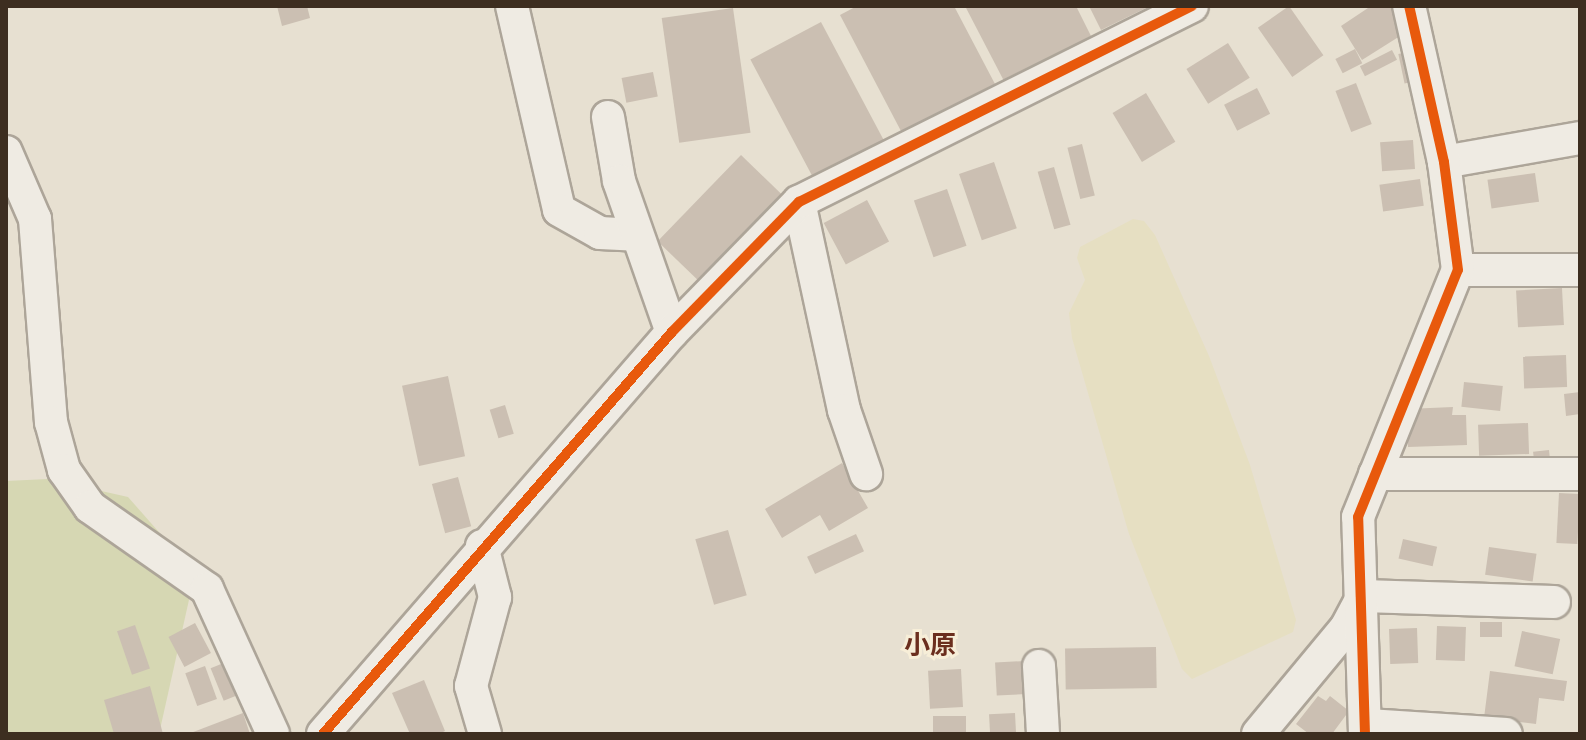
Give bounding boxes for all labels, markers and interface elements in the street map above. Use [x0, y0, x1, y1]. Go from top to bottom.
district label: 小原 [904, 629, 956, 661]

